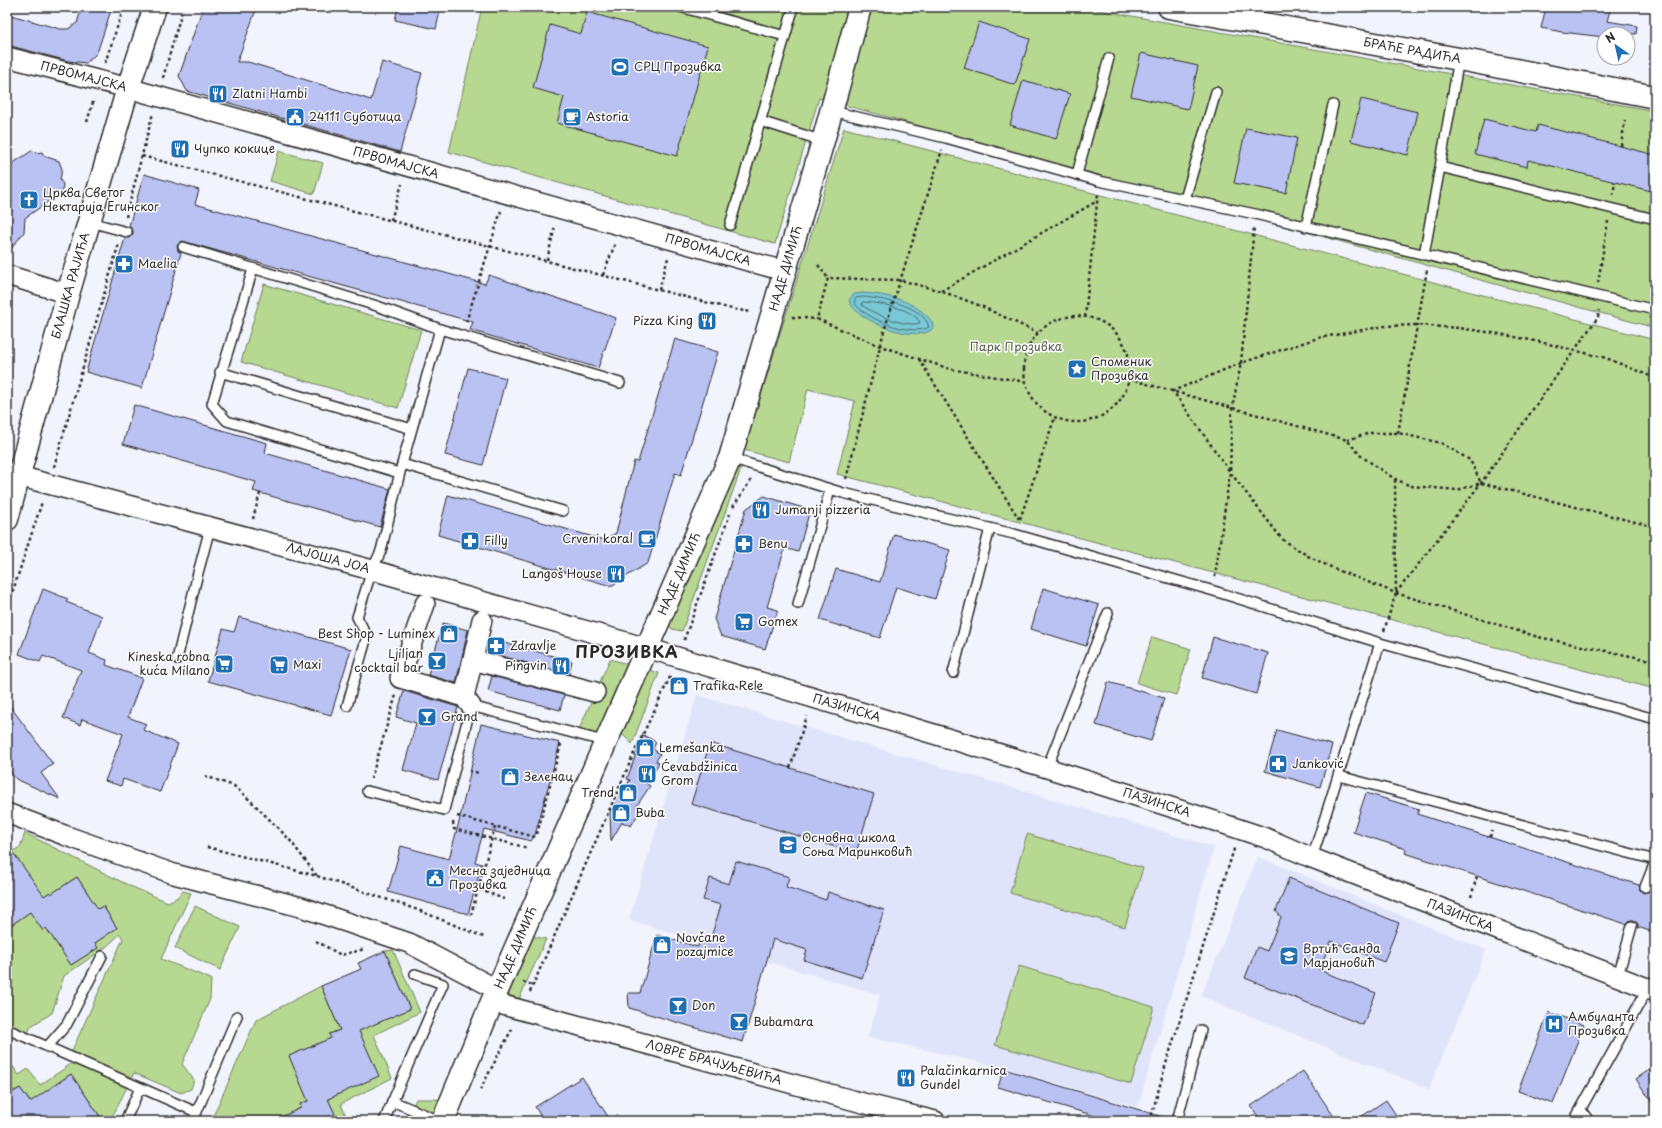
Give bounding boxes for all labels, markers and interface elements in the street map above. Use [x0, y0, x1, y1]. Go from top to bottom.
north arrow [1596, 26, 1636, 66]
text: N [1602, 28, 1619, 47]
street label: БРАЋЕ РАДИЋА [1362, 32, 1462, 67]
street label: ПРВОМАЈСКА [39, 56, 129, 95]
sports icon: СРЦ Прозивка [609, 56, 631, 78]
place label: СРЦ Прозивка [634, 57, 722, 75]
restaurant icon: Zlatni Hambi [207, 83, 229, 105]
place label: Zlatni Hambi [232, 84, 307, 102]
public building icon: 24111 Суботица [284, 106, 306, 128]
cafe icon: Astoria [561, 106, 583, 128]
place label: 24111 Суботица [309, 107, 402, 125]
place label: Astoria [586, 107, 629, 125]
restaurant icon: Чупко кокице [169, 138, 191, 160]
place label: Чупко кокице [194, 139, 275, 157]
street label: ПРВОМАЈСКА [351, 141, 441, 182]
place label: Црква Светог Нектарија Егинског [43, 183, 160, 215]
church icon: Црква Светог Нектарија Егинског [18, 189, 40, 211]
street label: НАДЕ ДИМИЋ [764, 223, 806, 313]
street label: ПРВОМАЈСКА [663, 228, 753, 269]
street label: БЛАШКА РАЈИЋА [46, 230, 94, 341]
pharmacy icon: Maelia [113, 253, 135, 275]
place label: Maelia [138, 254, 178, 272]
restaurant icon: Pizza King [696, 310, 718, 332]
place label: Pizza King [633, 311, 693, 329]
park label: Парк Прозивка [970, 337, 1063, 355]
place label: Споменик Прозивка [1091, 352, 1153, 384]
place icon: Споменик Прозивка [1066, 358, 1088, 380]
restaurant icon: Jumanji pizzeria [750, 499, 772, 521]
place label: Jumanji pizzeria [775, 500, 871, 518]
cafe icon: Crveni koral [636, 528, 658, 550]
place label: Crveni koral [562, 529, 633, 547]
street label: НАДЕ ДИМИЋ [652, 529, 704, 617]
pharmacy icon: Filly [459, 530, 481, 552]
place label: Filly [484, 531, 508, 549]
pharmacy icon: Benu [733, 533, 755, 555]
place label: Benu [758, 534, 788, 552]
street label: ЛАЈОША ЈОА [284, 538, 372, 577]
restaurant icon: Langoš House [605, 563, 627, 585]
place label: Langoš House [522, 564, 602, 582]
supermarket icon: Gomex [733, 611, 755, 633]
place label: Gomex [758, 612, 798, 630]
shop icon: Best Shop - Luminex [438, 623, 460, 645]
place label: Best Shop - Luminex [318, 624, 435, 642]
pharmacy icon: Zdravlje [485, 635, 507, 657]
place label: Zdravlje [510, 636, 557, 654]
district label: ПРОЗИВКА [575, 639, 679, 663]
place label: Ljiljan cocktail bar [354, 644, 424, 676]
place label: Kineska robna kuća Milano [127, 647, 211, 679]
bar icon: Ljiljan cocktail bar [426, 650, 448, 672]
supermarket icon: Kineska robna kuća Milano [213, 653, 235, 675]
supermarket icon: Maxi [268, 654, 290, 676]
place label: Maxi [293, 655, 321, 673]
restaurant icon: Pingvin [550, 655, 572, 677]
place label: Pingvin [505, 656, 547, 674]
shop icon: Trafika Rele [668, 675, 690, 697]
place label: Trafika Rele [693, 676, 764, 694]
street label: ПАЗИНСКА [811, 688, 883, 726]
bar icon: Grand [416, 706, 438, 728]
place label: Grand [441, 707, 479, 725]
shop icon: Lemešanka [634, 737, 656, 759]
place label: Lemešanka [659, 738, 724, 756]
pharmacy icon: Janković [1267, 753, 1289, 775]
place label: Janković [1292, 754, 1344, 772]
place label: Ćevabdžinica Grom [661, 757, 738, 789]
restaurant icon: Ćevabdžinica Grom [636, 763, 658, 785]
shop icon: Зеленац [499, 766, 521, 788]
place label: Зеленац [524, 767, 573, 785]
shop icon: Trend [617, 782, 639, 804]
street label: ПАЗИНСКА [1121, 782, 1193, 821]
place label: Trend [581, 783, 614, 801]
shop icon: Buba [610, 802, 632, 824]
place label: Buba [635, 803, 665, 821]
place label: Основна школа Соња Маринковић [802, 828, 912, 860]
school or university icon: Основна школа Соња Маринковић [777, 834, 799, 856]
place label: Месна заједница Прозивка [449, 861, 551, 893]
public building icon: Месна заједница Прозивка [424, 867, 446, 889]
street label: ПАЗИНСКА [1424, 893, 1496, 936]
street label: НАДЕ ДИМИЋ [489, 903, 541, 991]
place label: Novčane pozajmice [676, 928, 734, 960]
shop icon: Novčane pozajmice [651, 934, 673, 956]
place label: Вртић Санда Марјановић [1303, 939, 1381, 971]
school or university icon: Вртић Санда Марјановић [1278, 945, 1300, 967]
bar icon: Don [667, 995, 689, 1017]
place label: Don [692, 996, 715, 1014]
place label: Амбуланта Прозивка [1568, 1007, 1636, 1039]
bar icon: Bubamara [728, 1011, 750, 1033]
place label: Bubamara [753, 1012, 814, 1030]
hospital icon: Амбуланта Прозивка [1543, 1013, 1565, 1035]
street label: ЛОВРЕ БРАЧУЉЕВИЋА [644, 1034, 784, 1089]
place label: Palačinkarnica Gundel [920, 1061, 1008, 1093]
restaurant icon: Palačinkarnica Gundel [895, 1067, 917, 1089]

